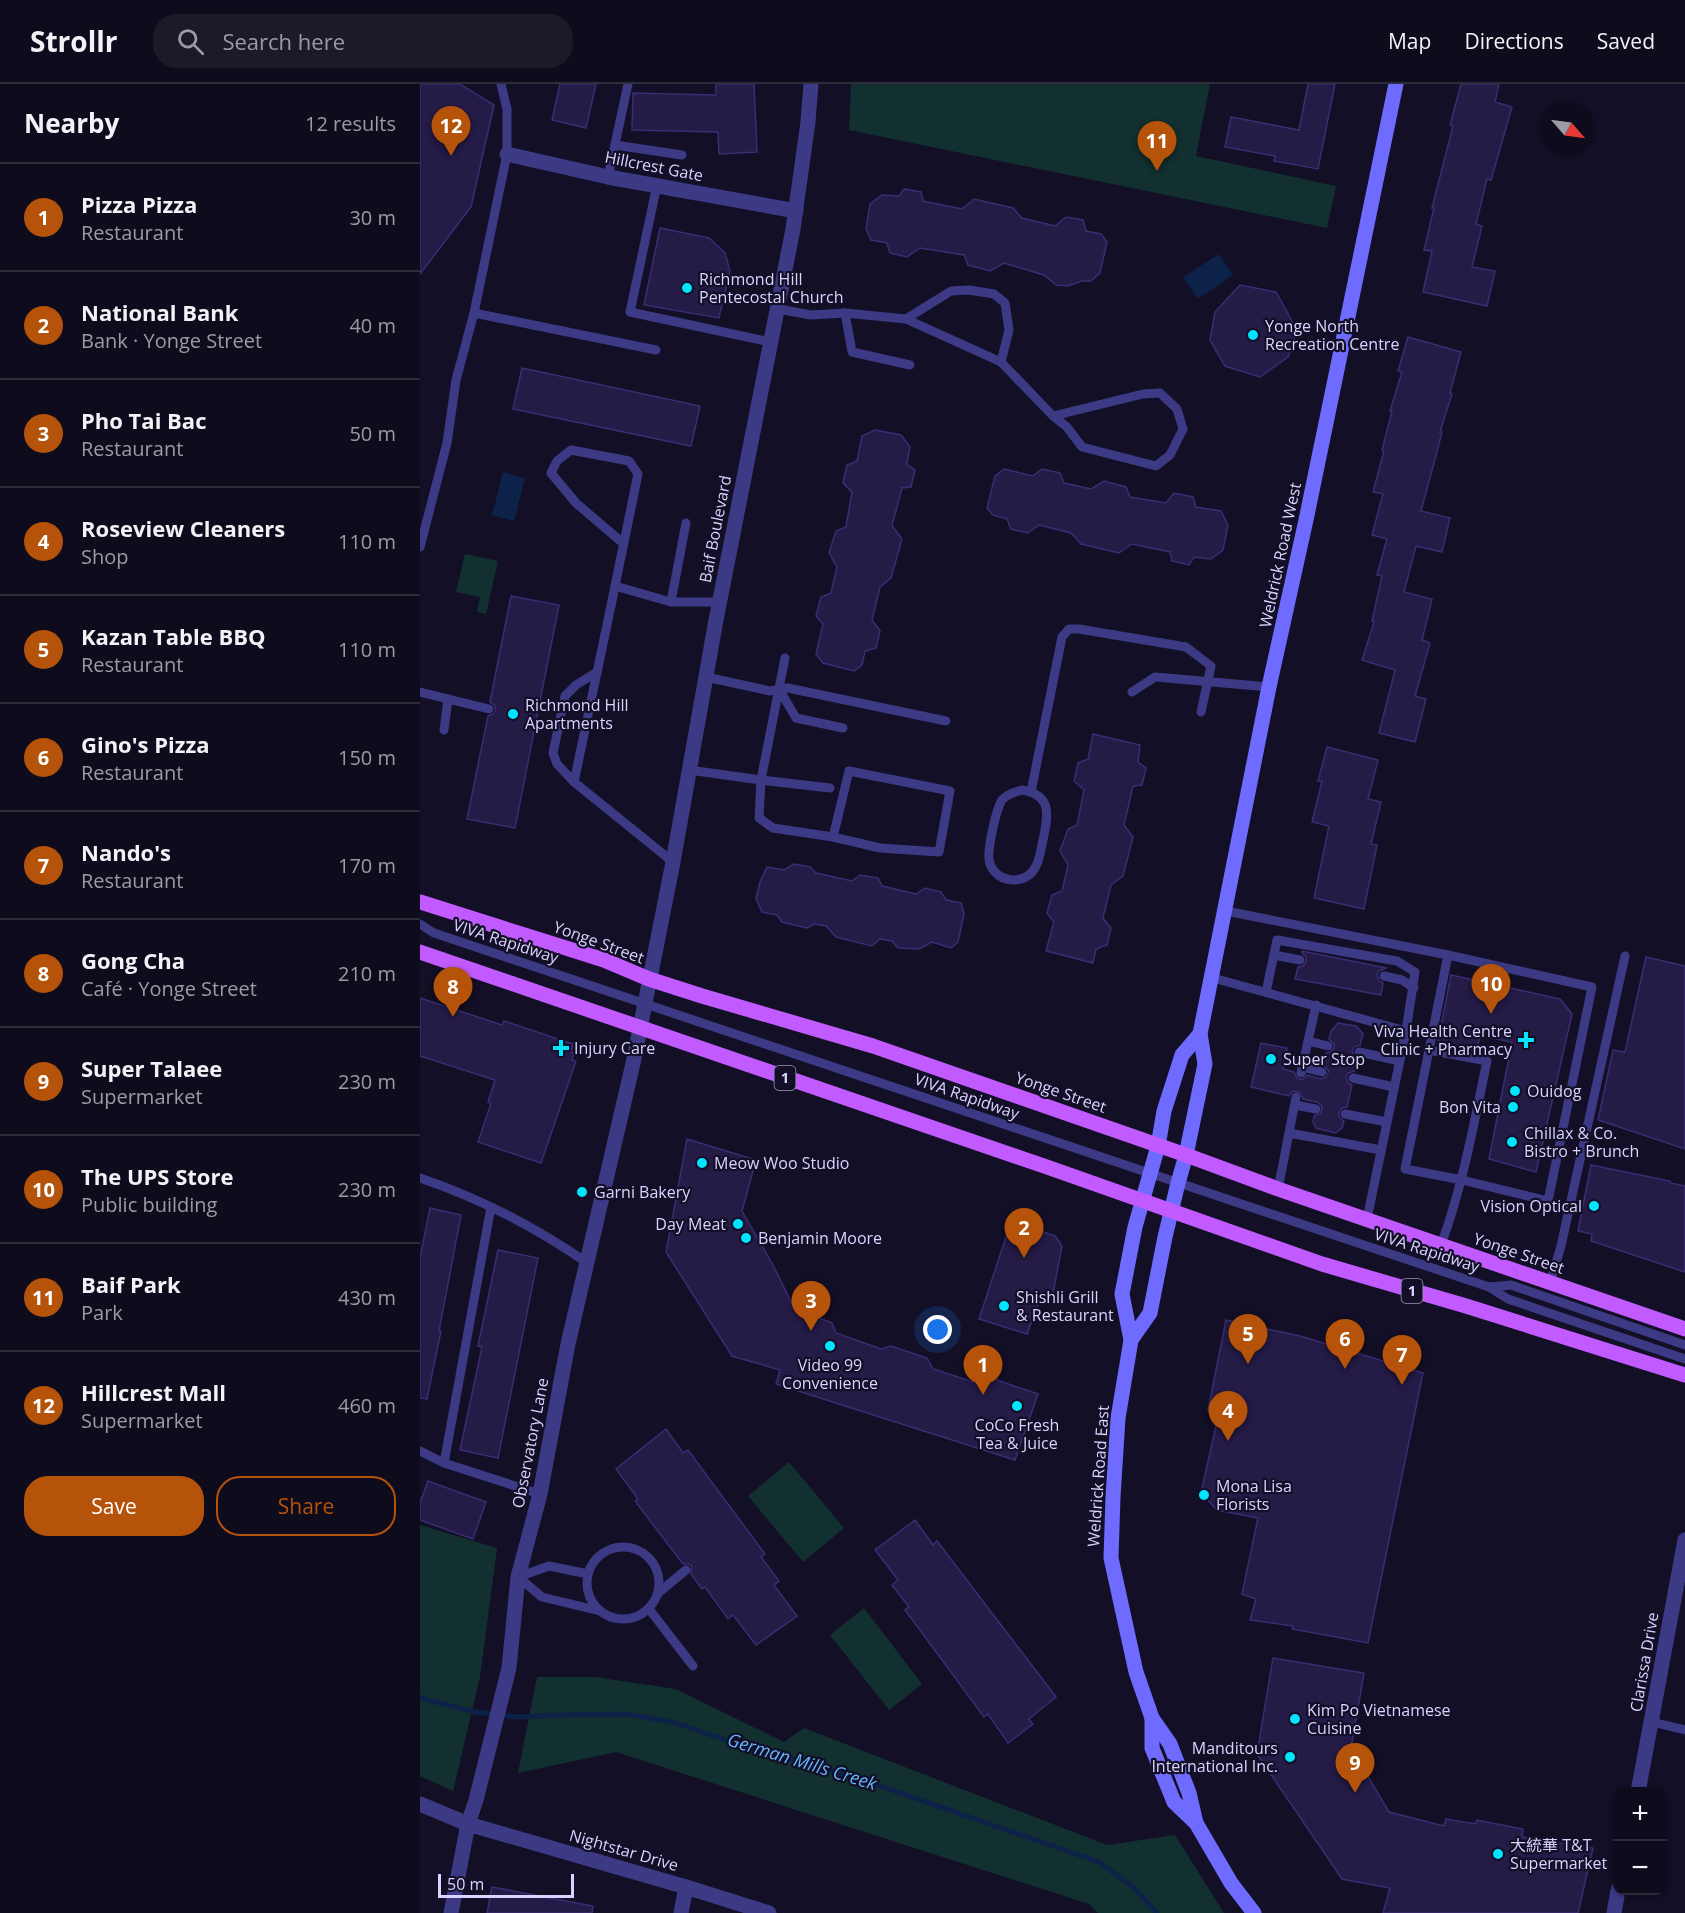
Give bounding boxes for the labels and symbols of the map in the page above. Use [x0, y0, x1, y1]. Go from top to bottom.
north arrow [1541, 102, 1595, 156]
pin: 12 [432, 106, 471, 156]
pin: 11 [1138, 122, 1176, 171]
street label: Hillcrest Gate [603, 146, 705, 186]
place label: Richmond Hill Pentecostal Church [699, 268, 844, 308]
marker: Richmond Hill Pentecostal Church [680, 281, 694, 295]
place label: Yonge North Recreation Centre [1265, 315, 1399, 355]
marker: Yonge North Recreation Centre [1246, 328, 1260, 342]
street label: Baif Boulevard [694, 473, 736, 585]
street label: Weldrick Road West [1254, 480, 1306, 630]
place label: Richmond Hill Apartments [525, 694, 629, 734]
marker: Richmond Hill Apartments [506, 707, 520, 721]
street label: VIVA Rapidway [451, 914, 562, 969]
street label: Yonge Street [551, 915, 648, 969]
pin: 10 [1472, 964, 1510, 1014]
pin: 8 [434, 968, 472, 1017]
place label: Viva Health Centre Clinic + Pharmacy [1374, 1020, 1513, 1060]
marker: Viva Health Centre Clinic + Pharmacy [1517, 1031, 1535, 1049]
place label: Injury Care [574, 1037, 655, 1059]
marker: Injury Care [552, 1039, 570, 1057]
place label: Super Stop [1283, 1048, 1365, 1070]
marker: Super Stop [1264, 1052, 1278, 1066]
road number: 1 [774, 1066, 796, 1090]
street label: Yonge Street [1013, 1066, 1110, 1118]
street label: VIVA Rapidway [912, 1068, 1023, 1125]
place label: Ouidog [1527, 1080, 1582, 1102]
marker: Ouidog [1508, 1084, 1522, 1098]
place label: Bon Vita [1439, 1096, 1501, 1118]
marker: Bon Vita [1506, 1100, 1520, 1114]
place label: Chillax & Co. Bistro + Brunch [1524, 1122, 1639, 1162]
marker: Chillax & Co. Bistro + Brunch [1505, 1135, 1519, 1149]
place label: Meow Woo Studio [714, 1152, 849, 1174]
marker: Meow Woo Studio [695, 1156, 709, 1170]
place label: Garni Bakery [594, 1181, 691, 1203]
marker: Garni Bakery [575, 1185, 589, 1199]
place label: Vision Optical [1481, 1195, 1582, 1217]
marker: Vision Optical [1587, 1199, 1601, 1213]
pin: 2 [1004, 1208, 1044, 1258]
place label: Day Meat [655, 1213, 726, 1235]
marker: Day Meat [731, 1217, 745, 1231]
street label: VIVA Rapidway [1372, 1223, 1483, 1278]
place label: Benjamin Moore [758, 1227, 882, 1249]
street label: Yonge Street [1471, 1227, 1568, 1279]
marker: Benjamin Moore [739, 1231, 753, 1245]
road number: 1 [1402, 1279, 1422, 1303]
pin: 3 [792, 1282, 830, 1331]
place label: Shishli Grill & Restaurant [1016, 1286, 1114, 1326]
marker: Shishli Grill & Restaurant [997, 1299, 1011, 1313]
pin: 5 [1228, 1314, 1268, 1364]
your location [923, 1315, 952, 1344]
pin: 6 [1326, 1320, 1364, 1369]
pin: 7 [1382, 1336, 1422, 1385]
marker: Video 99 Convenience [823, 1339, 837, 1353]
pin: 1 [964, 1346, 1002, 1395]
place label: Video 99 Convenience [782, 1354, 878, 1394]
street label: Observatory Lane [507, 1376, 553, 1510]
pin: 4 [1208, 1392, 1248, 1441]
marker: CoCo Fresh Tea & Juice [1010, 1399, 1024, 1413]
street label: Weldrick Road East [1082, 1404, 1114, 1548]
place label: CoCo Fresh Tea & Juice [975, 1414, 1059, 1454]
place label: Mona Lisa Florists [1216, 1475, 1292, 1515]
marker: Mona Lisa Florists [1197, 1488, 1211, 1502]
street label: Clarissa Drive [1624, 1610, 1664, 1714]
place label: Kim Po Vietnamese Cuisine [1307, 1699, 1451, 1739]
marker: Kim Po Vietnamese Cuisine [1288, 1712, 1302, 1726]
water label: German Mills Creek [725, 1727, 881, 1795]
place label: Manditours International Inc. [1151, 1737, 1278, 1777]
pin: 9 [1336, 1744, 1374, 1793]
marker: Manditours International Inc. [1283, 1750, 1297, 1764]
street label: Nightstar Drive [567, 1824, 681, 1876]
place label: 大統華 T&T Supermarket [1510, 1834, 1608, 1874]
marker: 大統華 T&T Supermarket [1491, 1847, 1505, 1861]
scale bar [438, 1871, 574, 1898]

